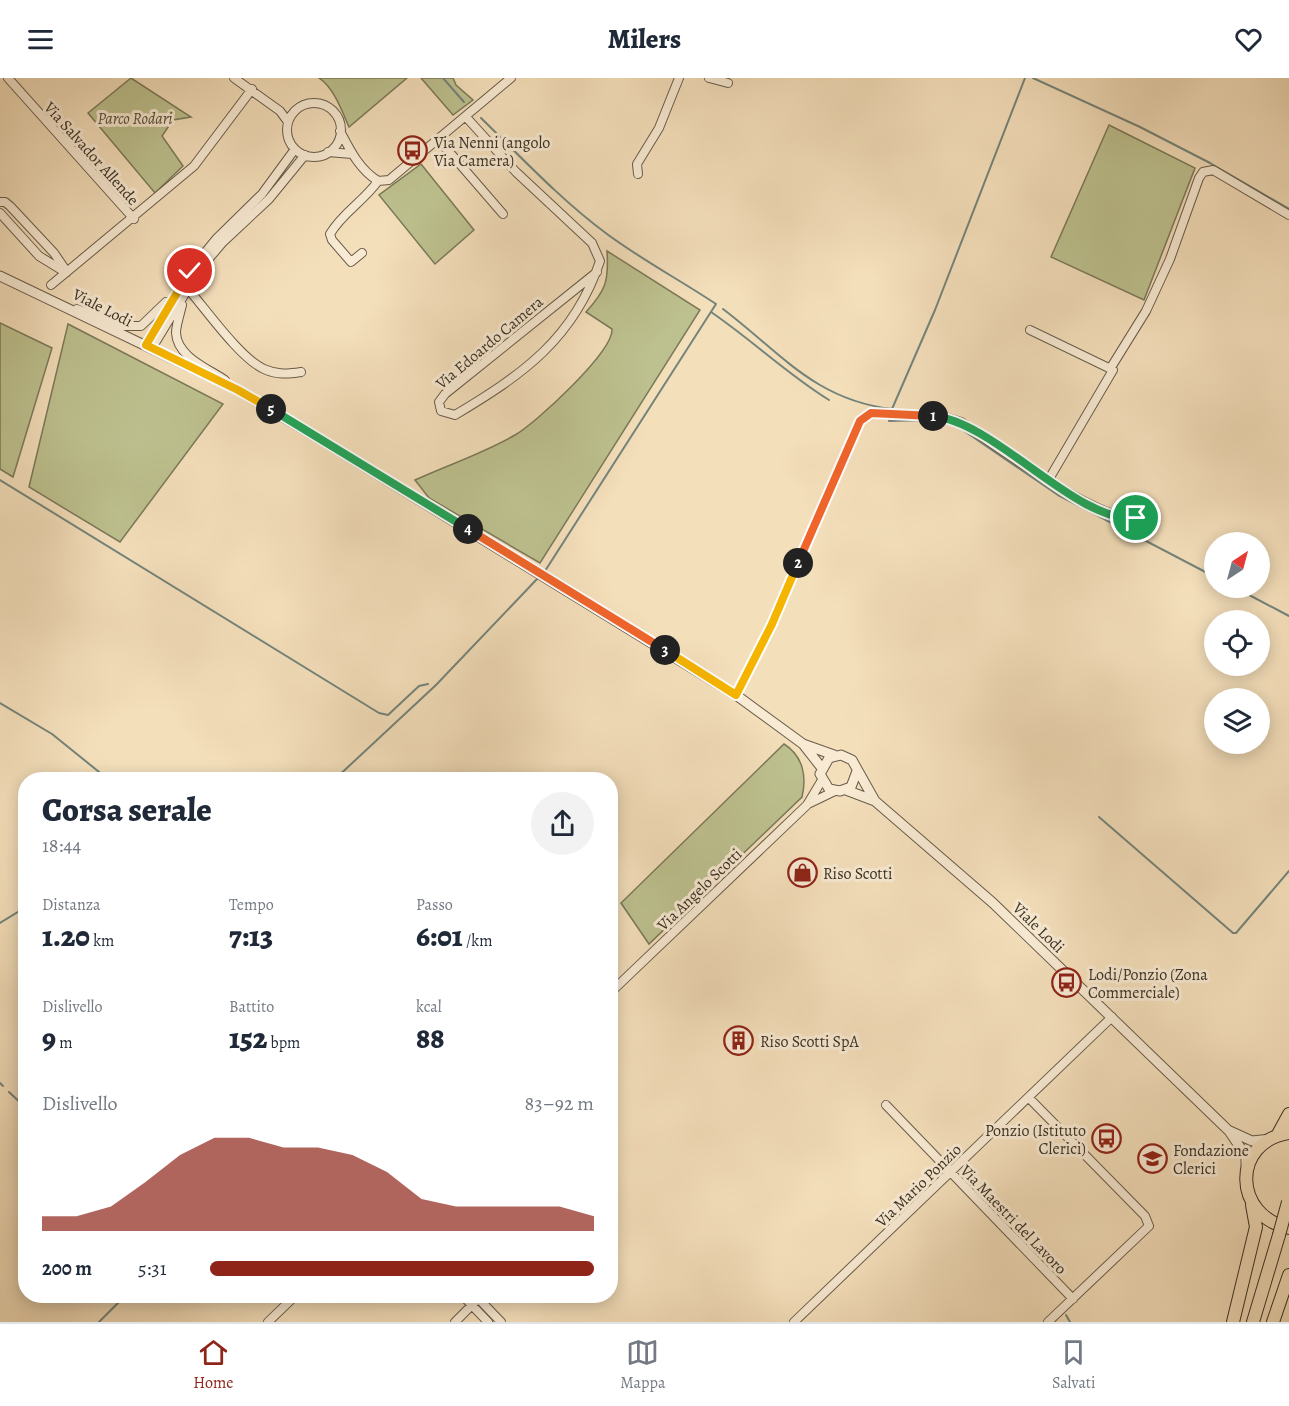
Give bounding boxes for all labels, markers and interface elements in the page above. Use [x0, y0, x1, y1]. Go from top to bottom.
text: Milers [608, 21, 681, 57]
icon: menu [24, 23, 57, 56]
icon: heart [1232, 23, 1265, 56]
street label: Via Salvador Allende [38, 96, 144, 210]
park label: Parco Rodari [98, 108, 172, 130]
place label: Via Nenni (angolo Via Camera) [433, 132, 550, 172]
bus stop icon: Via Nenni (angolo Via Camera) [397, 135, 429, 167]
pin [164, 245, 215, 296]
icon: check [173, 254, 206, 287]
street label: Viale Lodi [68, 283, 136, 332]
street label: Via Edoardo Camera [430, 291, 549, 395]
pin: 5 [256, 394, 286, 424]
text: 5 [268, 398, 274, 420]
pin: 1 [918, 401, 948, 431]
text: 1 [930, 405, 936, 427]
pin [1110, 492, 1161, 543]
icon: arrive [1119, 501, 1152, 534]
pin: 4 [453, 514, 483, 544]
text: 4 [464, 518, 472, 540]
north arrow [1204, 532, 1270, 598]
map controls [1204, 532, 1270, 754]
pin: 2 [783, 548, 813, 578]
text: 2 [794, 552, 802, 574]
button: locate [1204, 610, 1270, 676]
pin: 3 [650, 635, 680, 665]
text: 3 [662, 639, 668, 661]
button: layers [1204, 688, 1270, 754]
text: Corsa serale [42, 787, 212, 832]
button: share [531, 792, 594, 855]
text: 18:44 [42, 832, 81, 859]
street label: Via Angelo Scotti [652, 844, 747, 937]
shop icon: Riso Scotti [786, 857, 818, 889]
place label: Riso Scotti [823, 863, 892, 885]
text: Distanza [42, 894, 101, 916]
text: Tempo [229, 894, 274, 916]
text: Passo [416, 894, 453, 916]
street label: Viale Lodi [1007, 897, 1069, 958]
text: 1.20 [42, 916, 90, 956]
text: 7:13 [229, 916, 273, 956]
text: 6:01 [416, 916, 463, 956]
text: km [90, 930, 114, 952]
text: /km [463, 930, 493, 952]
place label: Lodi/Ponzio (Zona Commerciale) [1088, 964, 1208, 1004]
bus stop icon: Lodi/Ponzio (Zona Commerciale) [1051, 967, 1083, 999]
text: Dislivello [42, 996, 102, 1018]
text: Battito [229, 996, 274, 1018]
text: kcal [416, 996, 442, 1018]
text: 9 [42, 1018, 56, 1058]
text: 152 [229, 1018, 267, 1058]
text: 88 [416, 1018, 445, 1058]
building icon: Riso Scotti SpA [723, 1025, 755, 1057]
place label: Riso Scotti SpA [760, 1031, 860, 1053]
text: m [56, 1032, 73, 1054]
text: bpm [267, 1032, 300, 1054]
text: Dislivello [42, 1090, 118, 1117]
text: 83–92 m [525, 1090, 594, 1117]
place label: Ponzio (Istituto Clerici) [985, 1120, 1086, 1160]
bus stop icon: Ponzio (Istituto Clerici) [1091, 1123, 1123, 1155]
street label: Via Mario Ponzio [870, 1139, 966, 1233]
place label: Fondazione Clerici [1173, 1140, 1249, 1180]
school or university icon: Fondazione Clerici [1136, 1143, 1168, 1175]
street label: Via Maestri del Lavoro [954, 1159, 1071, 1279]
text: 200 m [42, 1255, 92, 1282]
text: 5:31 [138, 1255, 167, 1282]
tab: Home [193, 1336, 234, 1394]
tab: Mappa [620, 1336, 665, 1394]
tab: Salvati [1052, 1336, 1096, 1394]

